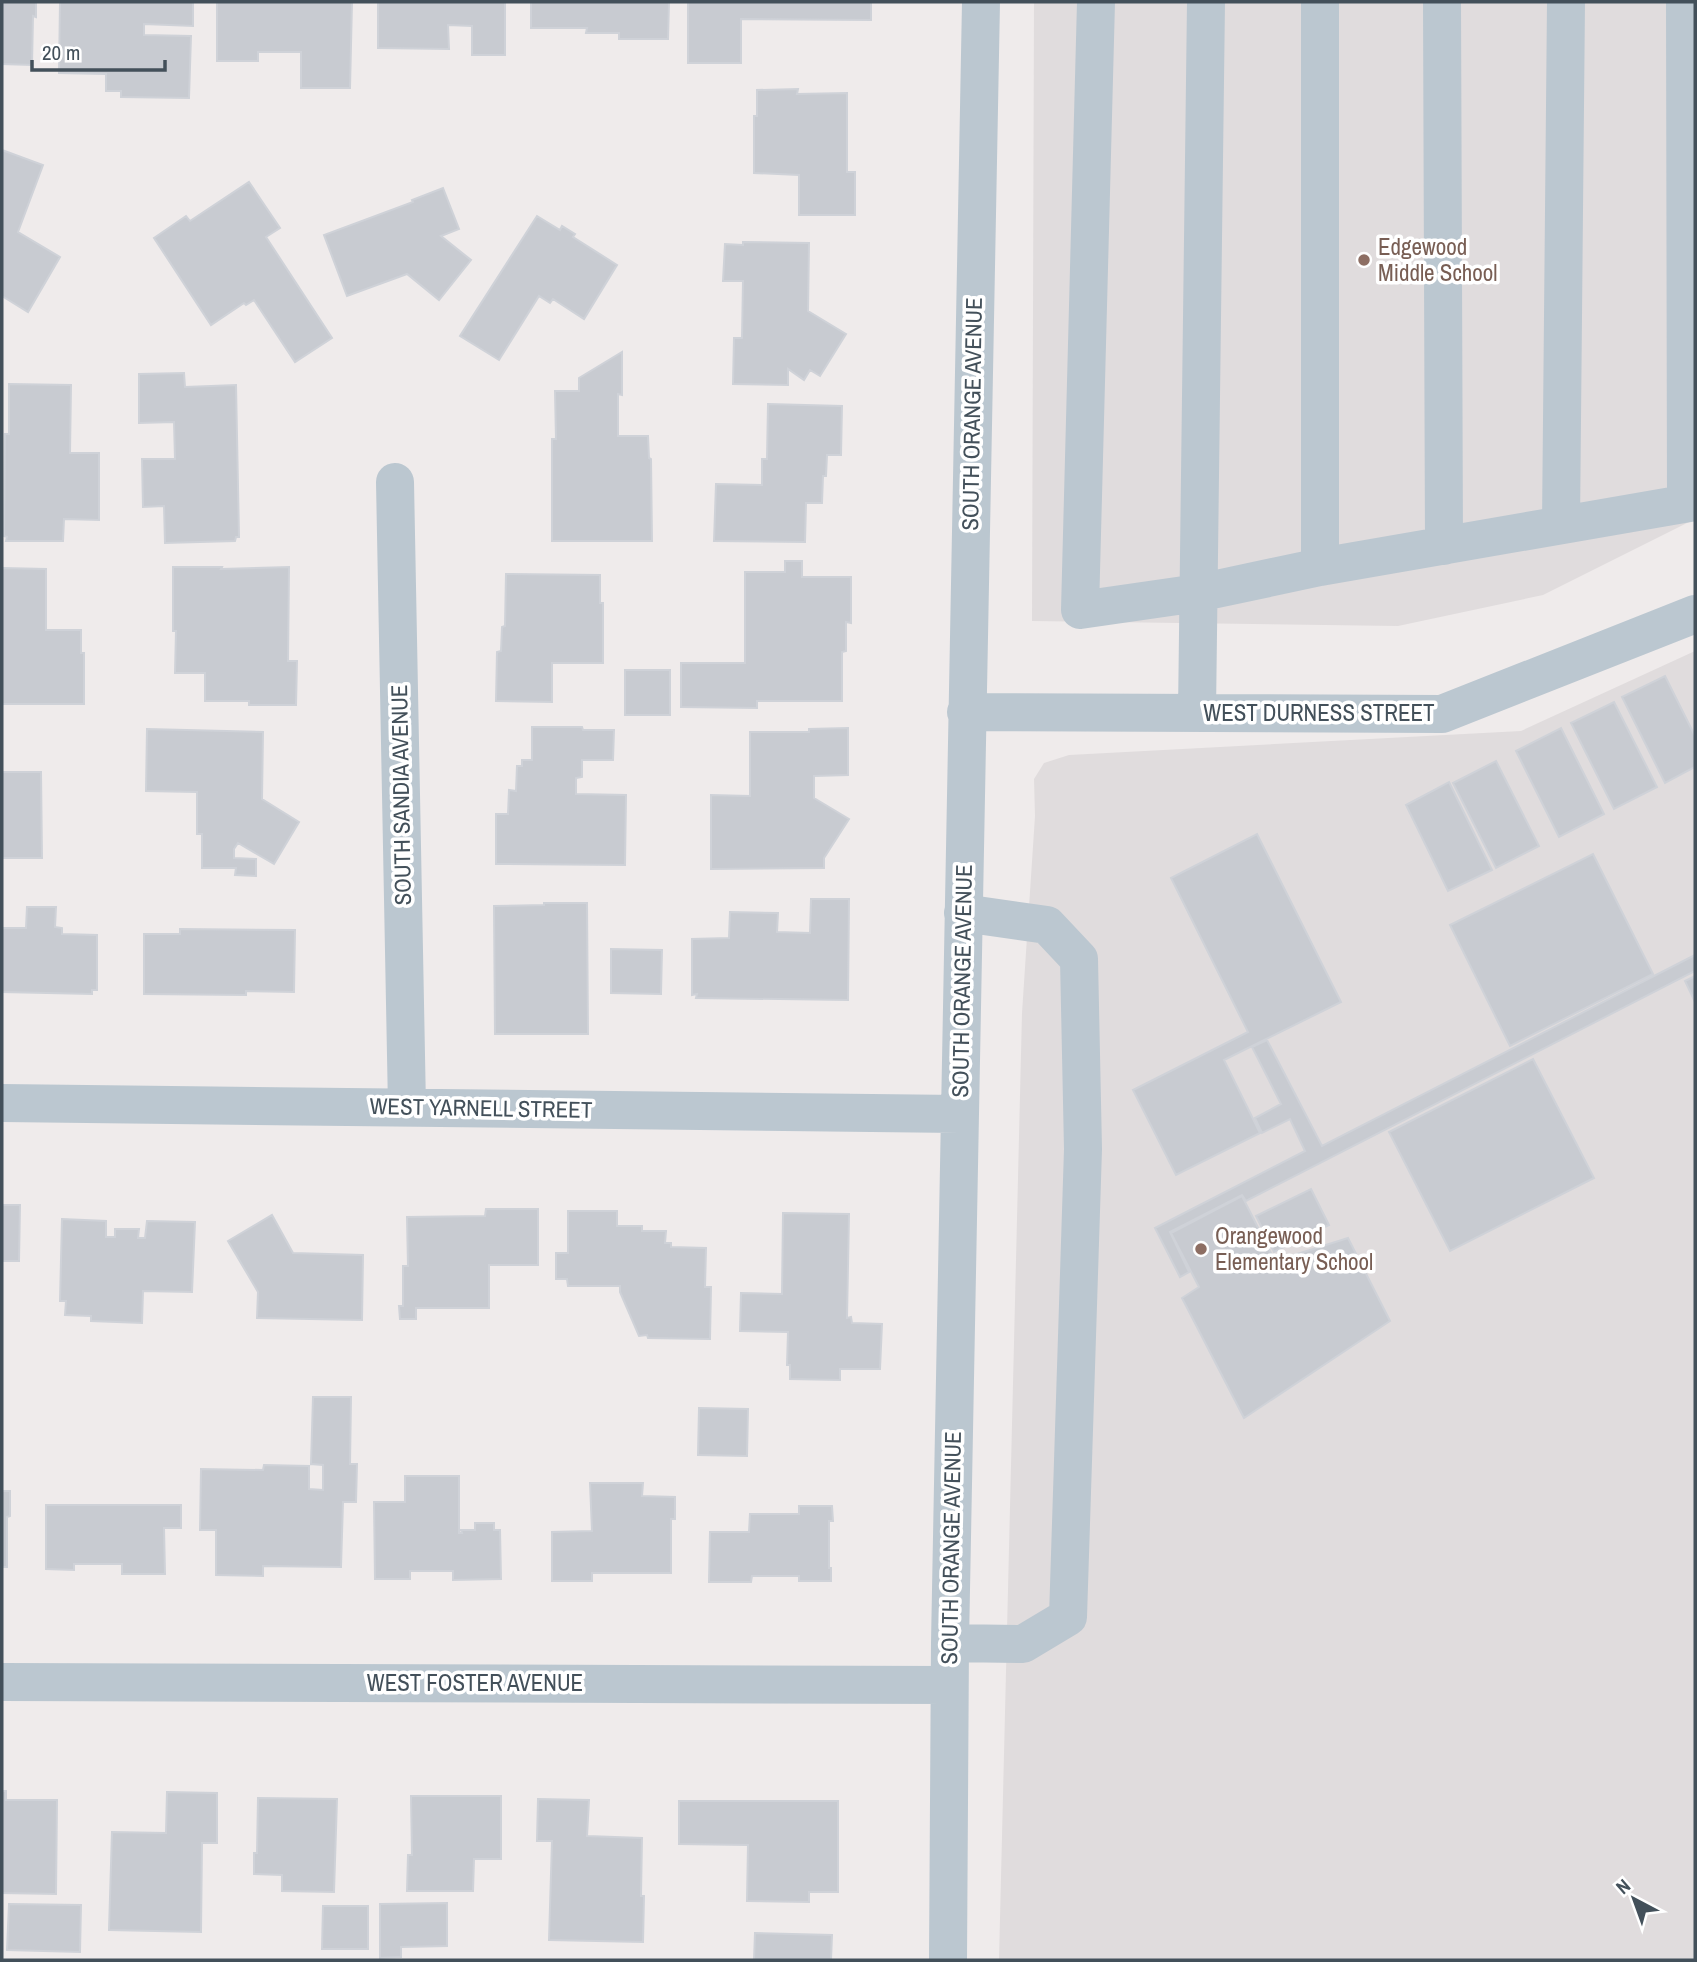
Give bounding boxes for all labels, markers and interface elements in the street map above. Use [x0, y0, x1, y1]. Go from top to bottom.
scale bar [32, 28, 164, 72]
text: 20 m [42, 38, 80, 67]
place label: Edgewood Middle School [1378, 231, 1498, 288]
marker: Edgewood Middle School [1356, 252, 1372, 268]
street label: SOUTH ORANGE AVENUE [954, 297, 989, 531]
street label: SOUTH SANDIA AVENUE [383, 684, 418, 906]
street label: WEST DURNESS STREET [1203, 697, 1435, 728]
street label: SOUTH ORANGE AVENUE [944, 864, 979, 1098]
street label: WEST YARNELL STREET [369, 1090, 593, 1125]
place label: Orangewood Elementary School [1215, 1220, 1373, 1277]
marker: Orangewood Elementary School [1193, 1241, 1209, 1257]
street label: SOUTH ORANGE AVENUE [933, 1431, 968, 1665]
street label: WEST FOSTER AVENUE [367, 1667, 583, 1698]
north arrow [1599, 1864, 1669, 1934]
text: N [1610, 1873, 1636, 1900]

